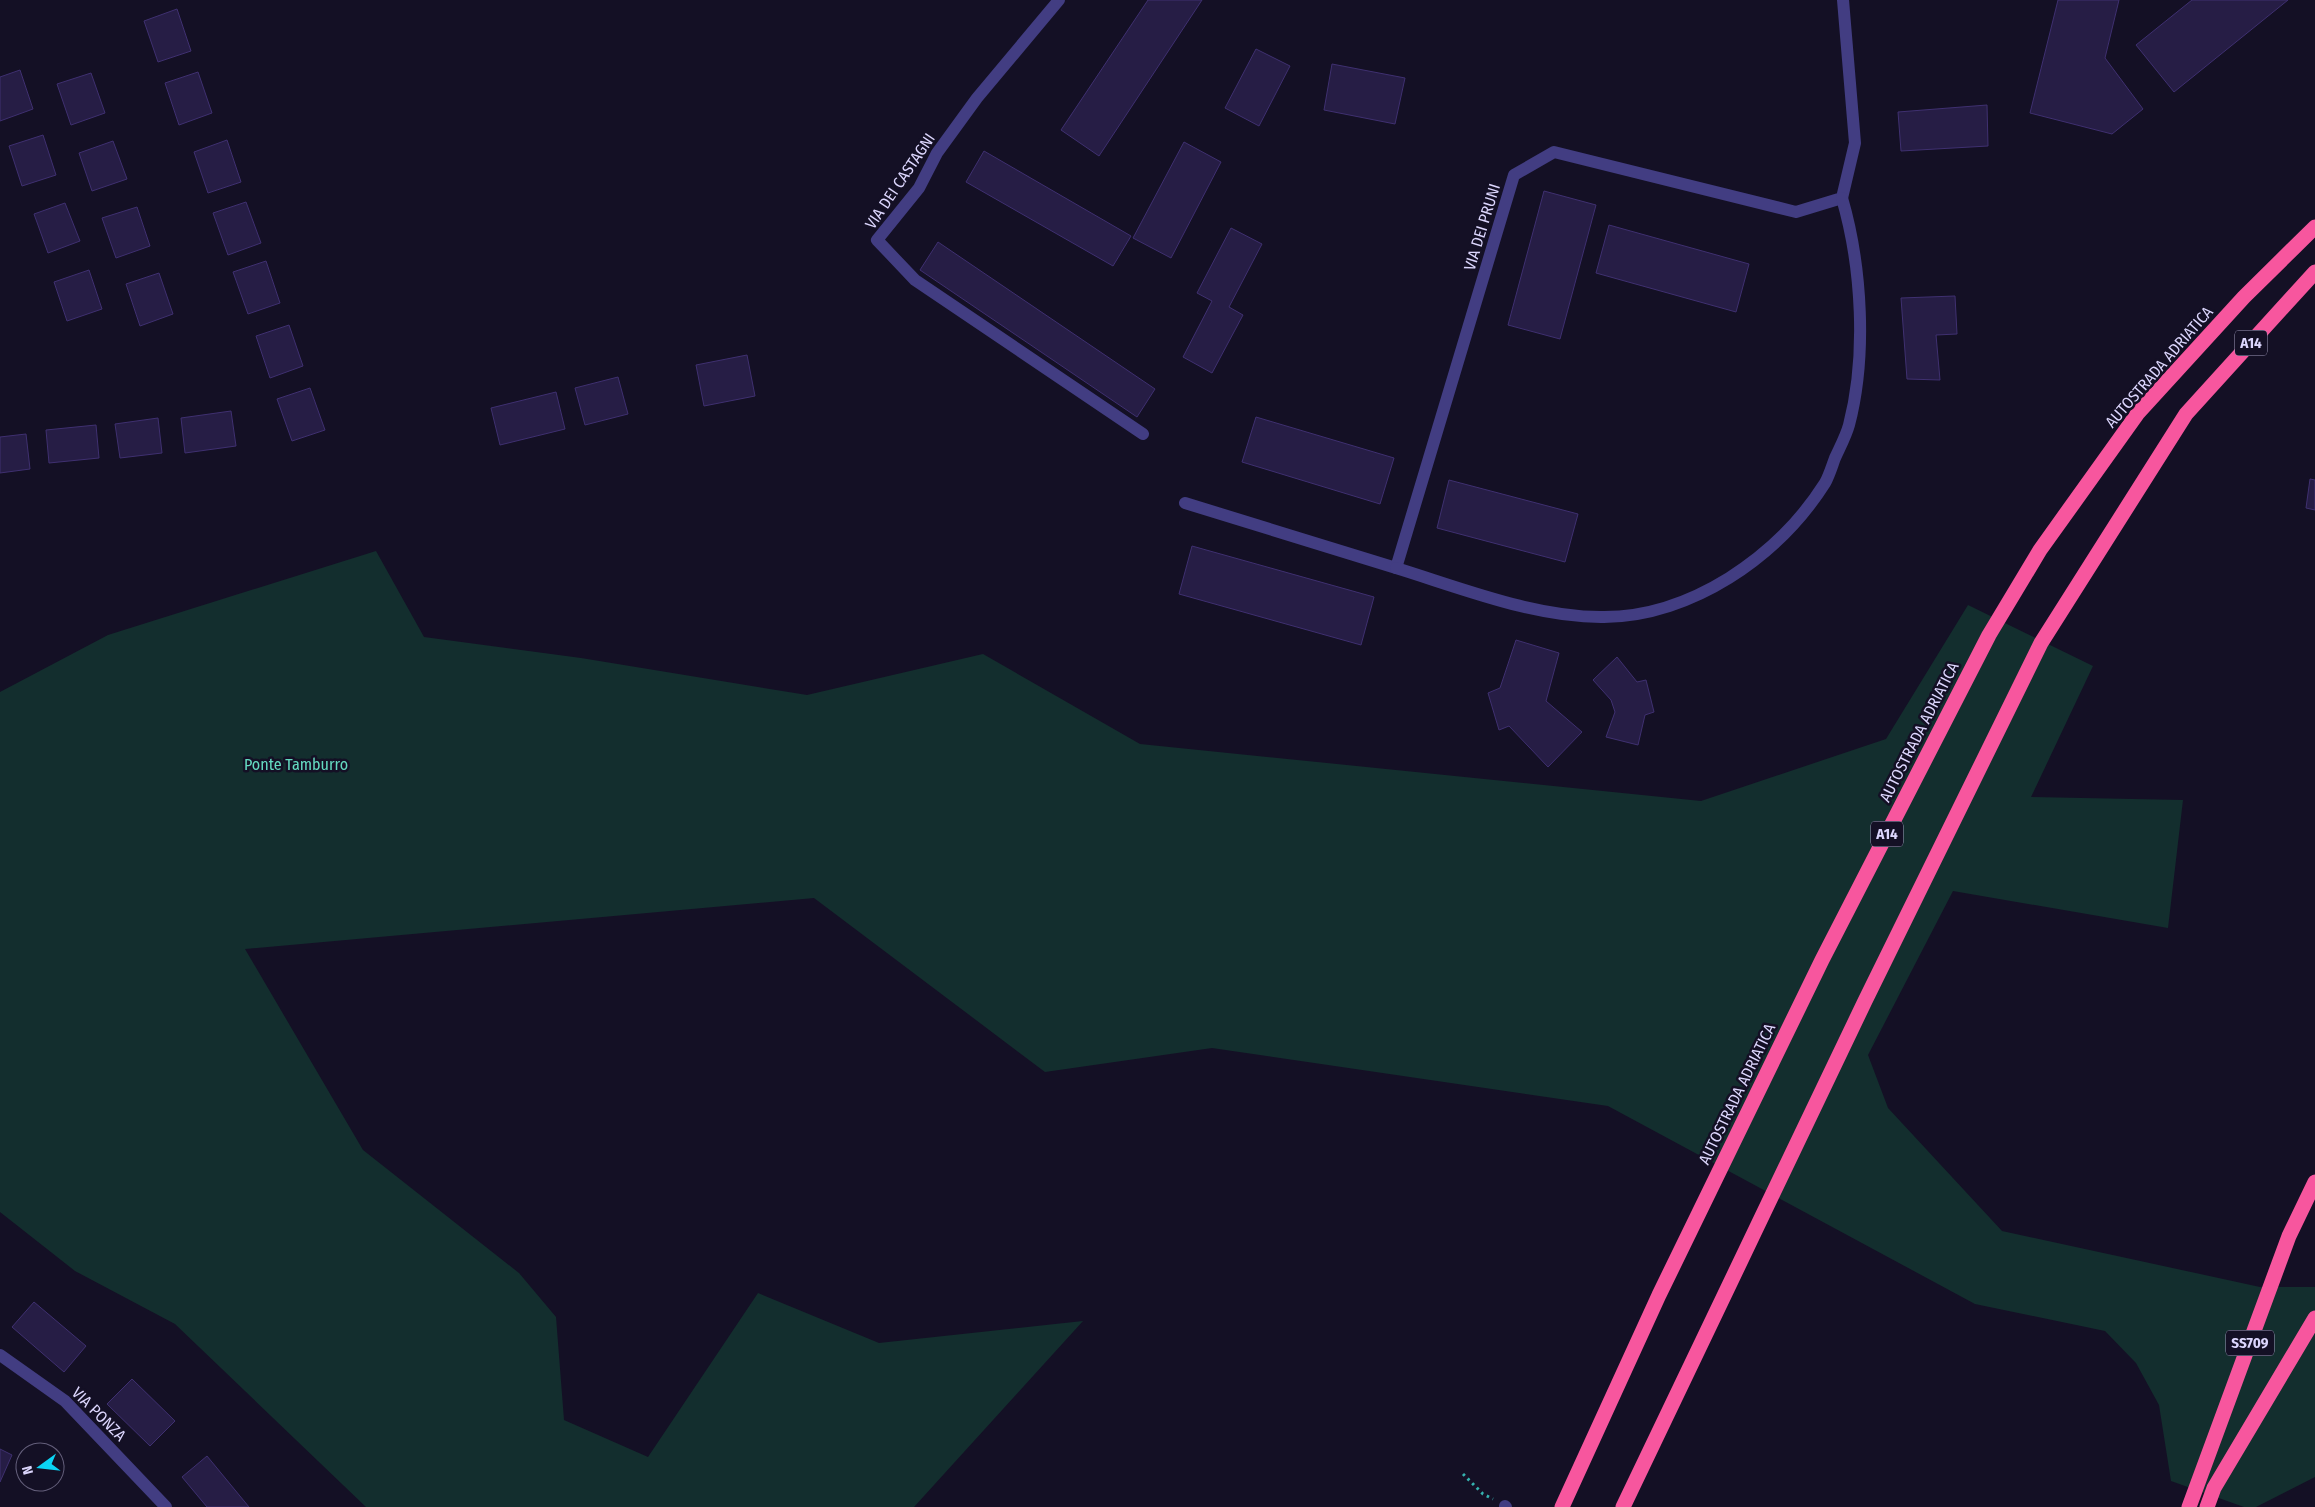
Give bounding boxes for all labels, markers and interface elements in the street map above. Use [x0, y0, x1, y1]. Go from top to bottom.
street label: VIA DEI CASTAGNI [861, 130, 939, 232]
street label: VIA DEI PRUNI [1460, 181, 1504, 273]
street label: AUTOSTRADA ADRIATICA [2101, 302, 2217, 431]
road number: A14 [2235, 330, 2267, 356]
street label: AUTOSTRADA ADRIATICA [1875, 658, 1963, 805]
park label: Ponte Tamburro [244, 755, 348, 774]
road number: A14 [1871, 822, 1903, 846]
street label: AUTOSTRADA ADRIATICA [1695, 1020, 1780, 1168]
road number: SS709 [2226, 1330, 2274, 1356]
street label: VIA PONZA [68, 1383, 130, 1445]
north arrow [15, 1442, 65, 1492]
text: N [19, 1464, 37, 1476]

